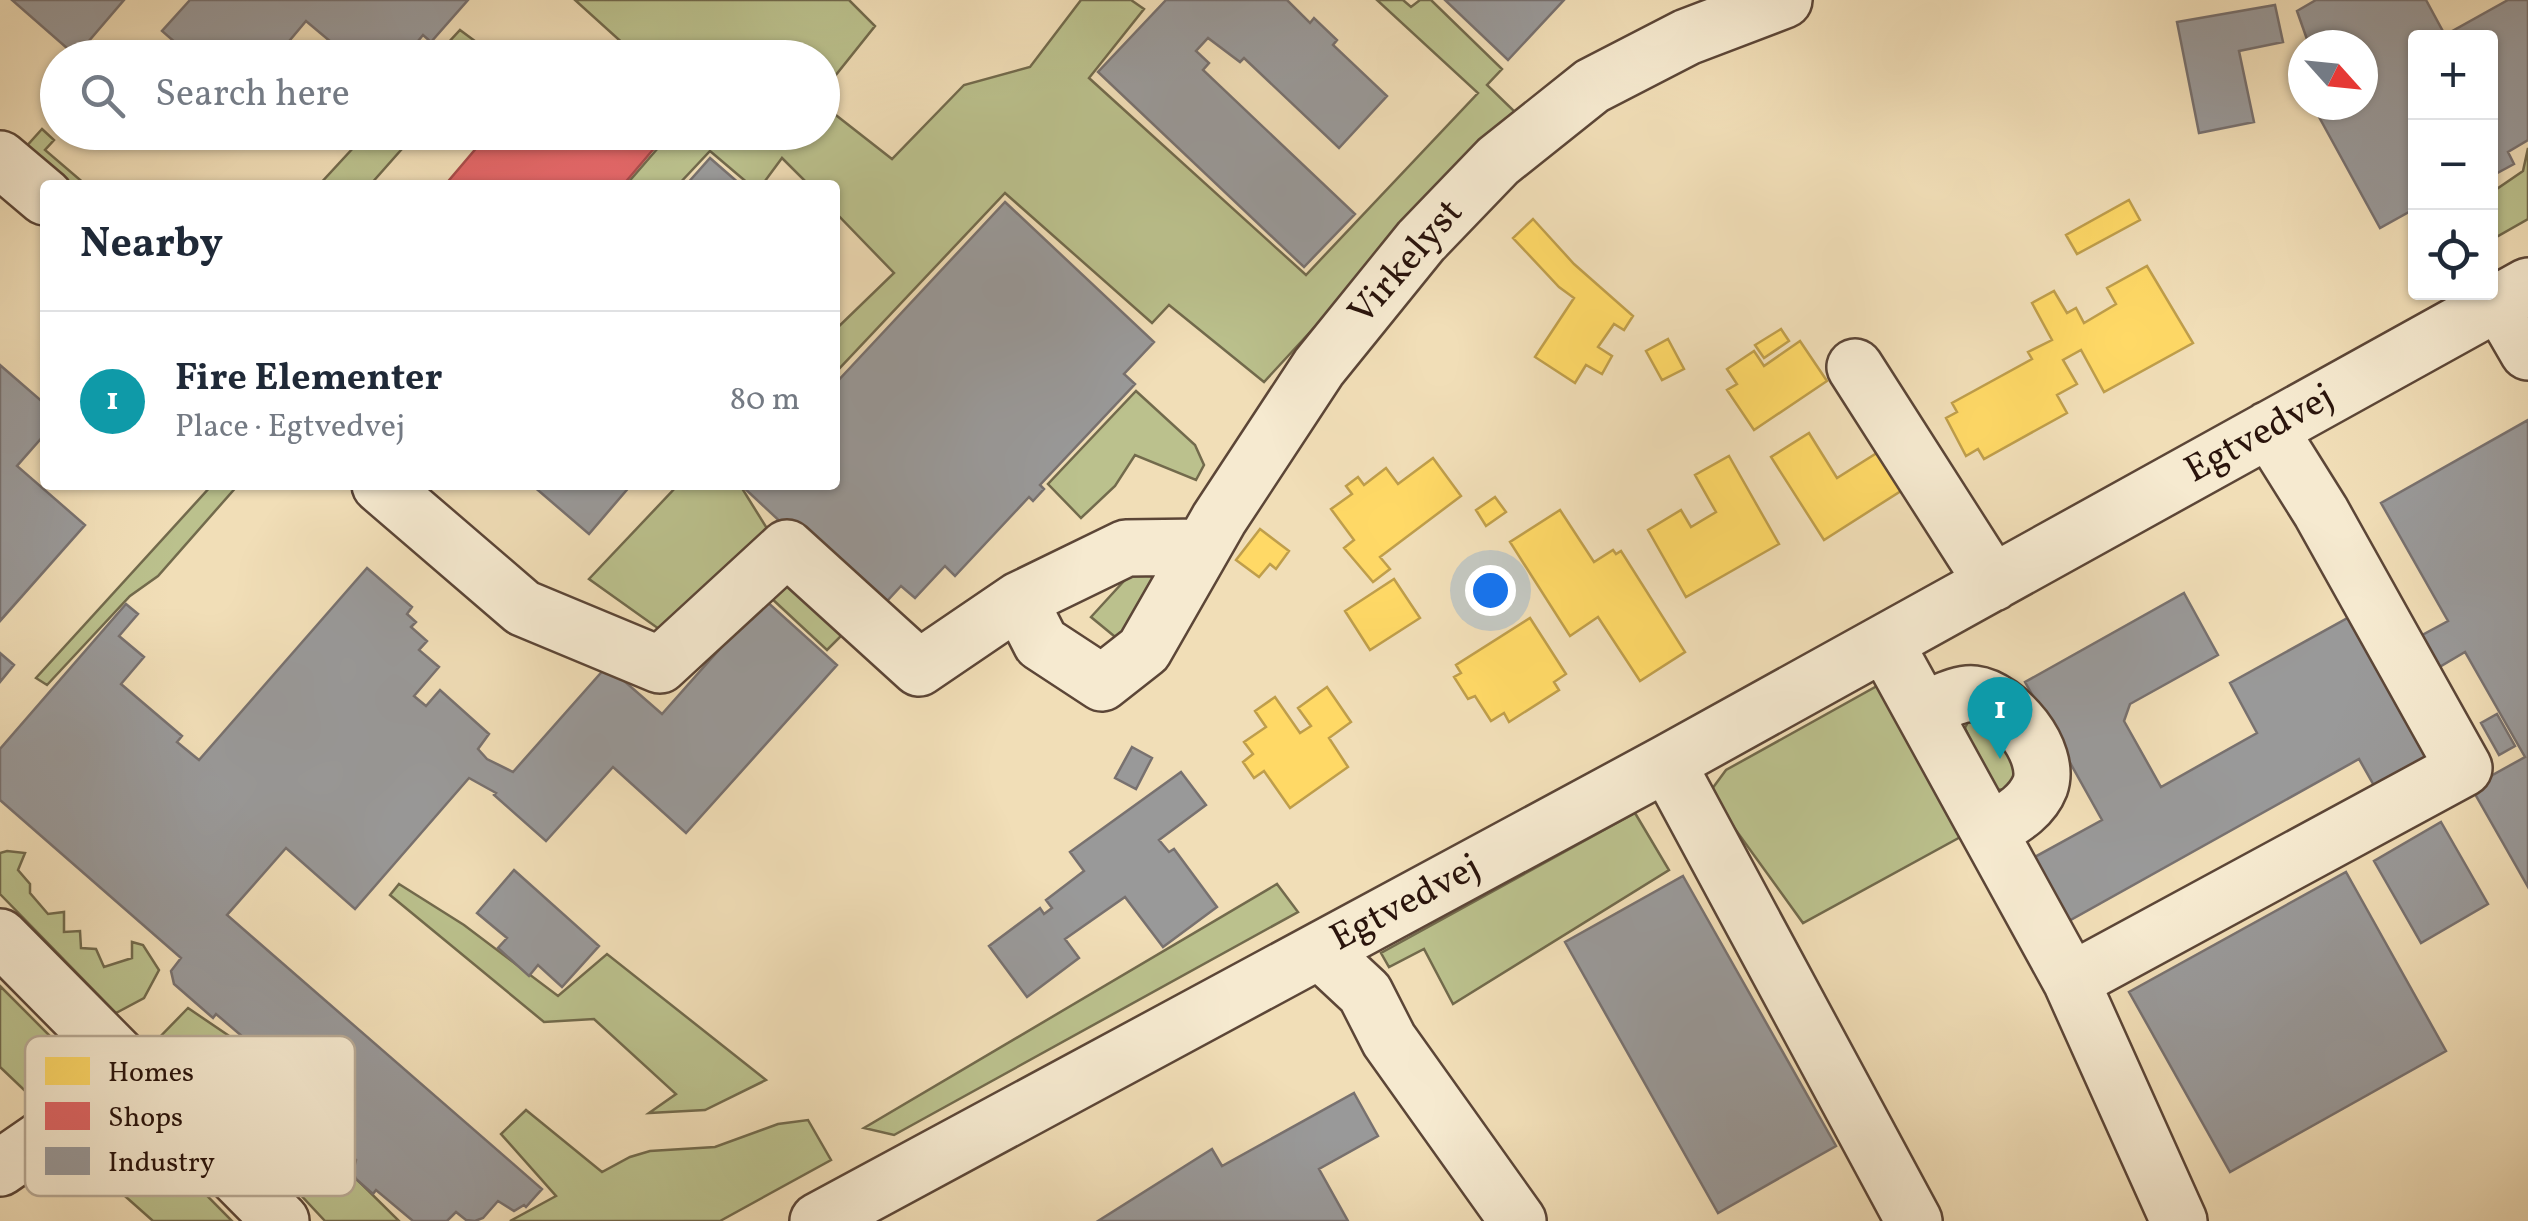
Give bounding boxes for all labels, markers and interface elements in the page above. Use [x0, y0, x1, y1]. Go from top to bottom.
north arrow [2288, 30, 2378, 120]
map controls [2408, 30, 2498, 300]
button: + [2408, 30, 2498, 120]
search box [40, 40, 840, 150]
icon: search [75, 68, 130, 123]
text: Search here [155, 69, 350, 122]
button: − [2408, 120, 2498, 210]
street label: Virkelyst [1337, 189, 1477, 337]
button: locate [2408, 210, 2498, 300]
text: Nearby [80, 216, 223, 275]
text: Fire Elementer [175, 353, 443, 406]
street label: Egtvedvej [2176, 372, 2344, 498]
text: 1 [106, 379, 119, 423]
text: 80 m [730, 379, 800, 423]
text: Place · Egtvedvej [175, 406, 405, 450]
your location [1465, 565, 1516, 616]
pin: 1 [1968, 676, 2032, 759]
street label: Egtvedvej [1322, 842, 1490, 966]
legend [25, 1036, 355, 1196]
text: Homes [108, 1054, 194, 1093]
text: Shops [108, 1099, 183, 1138]
text: Industry [108, 1144, 215, 1183]

